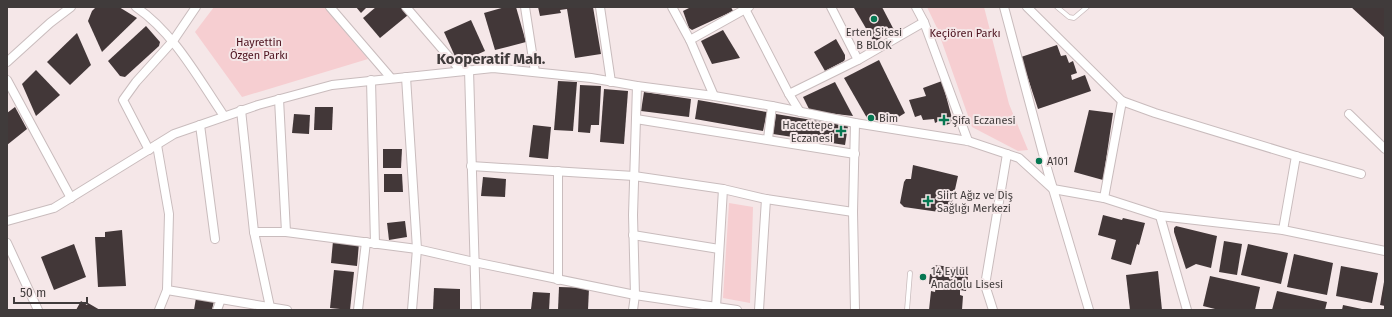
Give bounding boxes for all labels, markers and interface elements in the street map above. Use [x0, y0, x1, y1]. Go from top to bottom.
marker: Erten Sitesi B BLOK [869, 14, 879, 24]
place label: Erten Sitesi B BLOK [846, 26, 902, 52]
park label: Keçiören Parkı [929, 27, 1001, 40]
park label: Hayrettin Özgen Parkı [230, 36, 288, 62]
district label: Kooperatif Mah. [437, 50, 546, 68]
place label: Bim [879, 112, 898, 125]
marker: Bim [866, 113, 876, 123]
place label: Şifa Eczanesi [952, 114, 1016, 127]
marker: Şifa Eczanesi [939, 115, 949, 125]
place label: Hacettepe Eczanesi [782, 119, 833, 145]
marker: Hacettepe Eczanesi [836, 126, 846, 136]
place label: A101 [1047, 155, 1068, 168]
marker: A101 [1034, 156, 1044, 166]
place label: Siirt Ağız ve Diş Sağlığı Merkezi [937, 189, 1013, 215]
marker: Siirt Ağız ve Diş Sağlığı Merkezi [922, 195, 934, 207]
place label: 14 Eylül Anadolu Lisesi [931, 265, 1003, 291]
marker: 14 Eylül Anadolu Lisesi [918, 272, 928, 282]
scale bar [14, 279, 87, 305]
text: 50 m [20, 286, 46, 300]

